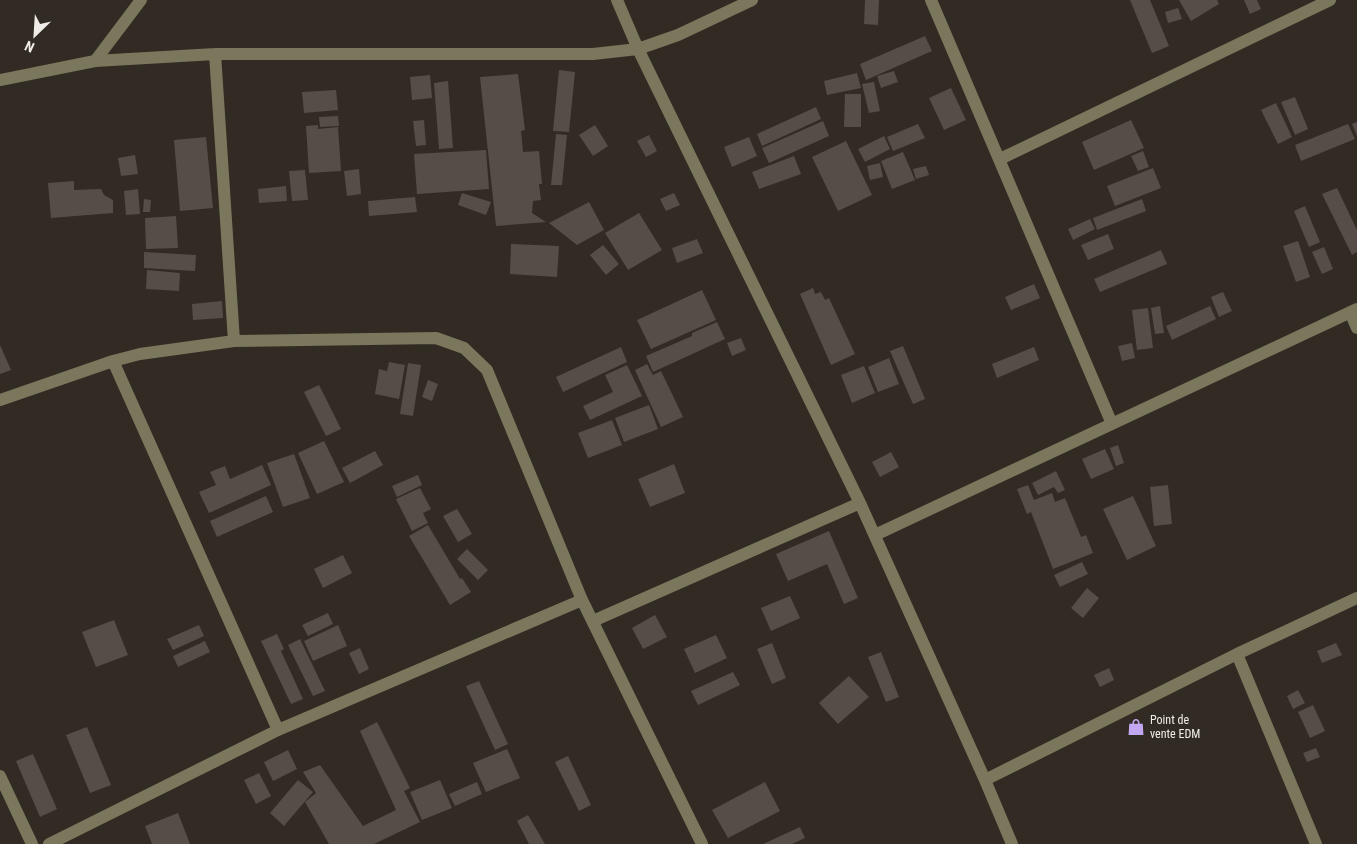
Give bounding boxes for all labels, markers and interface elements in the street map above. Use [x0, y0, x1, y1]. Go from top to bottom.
north arrow [10, 10, 60, 60]
text: N [22, 38, 37, 56]
place label: Point de vente EDM [1150, 713, 1200, 741]
shop icon: Point de vente EDM [1126, 717, 1146, 737]

